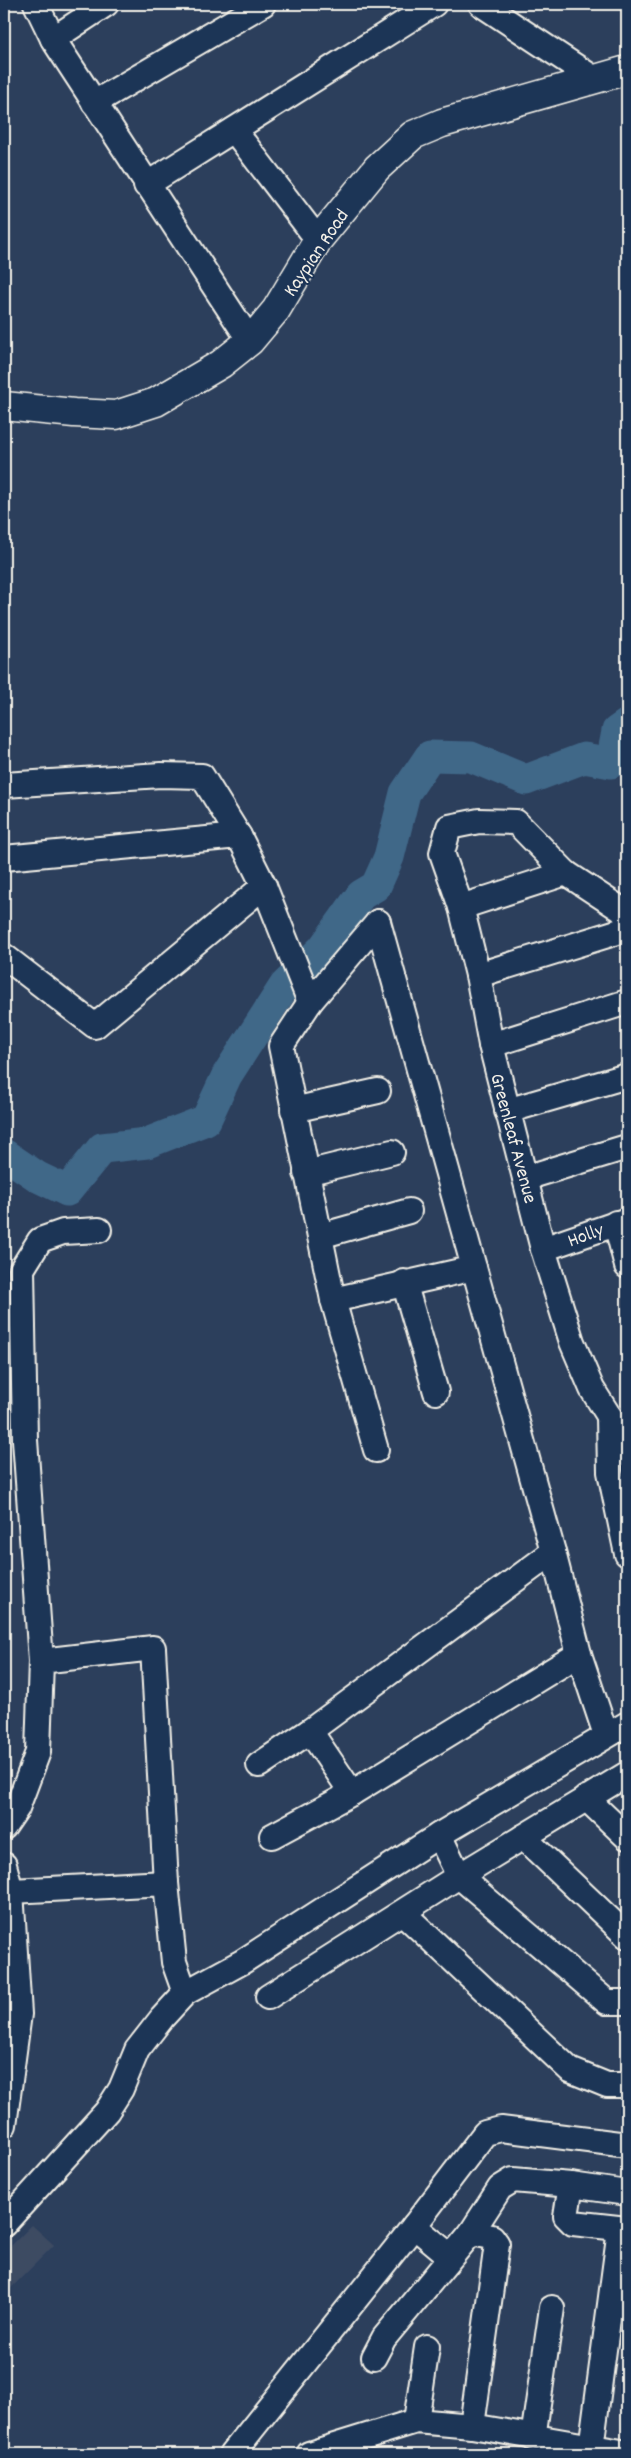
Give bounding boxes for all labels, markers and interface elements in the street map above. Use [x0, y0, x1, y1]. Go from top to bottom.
street label: Kaypian Road [278, 204, 357, 303]
street label: Greenleaf Avenue [481, 1071, 543, 1207]
street label: Holly [564, 1217, 609, 1256]

